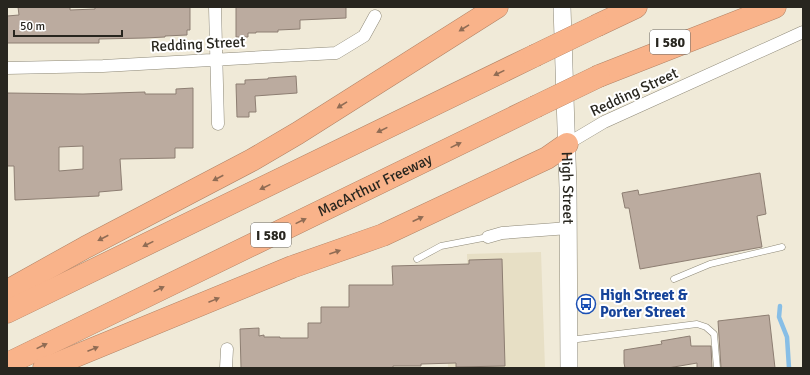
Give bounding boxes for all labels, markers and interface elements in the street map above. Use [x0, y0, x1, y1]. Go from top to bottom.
scale bar [14, 12, 122, 38]
text: 50 m [20, 19, 45, 34]
one-way arrow [459, 24, 469, 32]
road number: I 580 [650, 30, 690, 54]
street label: Redding Street [150, 33, 246, 55]
street label: Redding Street [587, 64, 681, 120]
one-way arrow [493, 70, 505, 76]
one-way arrow [337, 101, 347, 109]
one-way arrow [376, 127, 388, 133]
one-way arrow [450, 142, 461, 148]
street label: MacArthur Freeway [315, 150, 435, 220]
street label: High Street [558, 151, 577, 224]
one-way arrow [212, 175, 224, 181]
one-way arrow [260, 184, 271, 190]
one-way arrow [413, 216, 424, 222]
one-way arrow [295, 217, 307, 224]
road number: I 580 [251, 223, 291, 247]
one-way arrow [97, 235, 109, 241]
one-way arrow [143, 241, 154, 247]
one-way arrow [329, 249, 341, 255]
one-way arrow [153, 286, 165, 293]
place label: High Street & Porter Street [600, 286, 688, 321]
bus stop icon: High Street & Porter Street [575, 293, 597, 315]
one-way arrow [208, 296, 220, 302]
one-way arrow [36, 343, 48, 349]
one-way arrow [88, 346, 99, 352]

